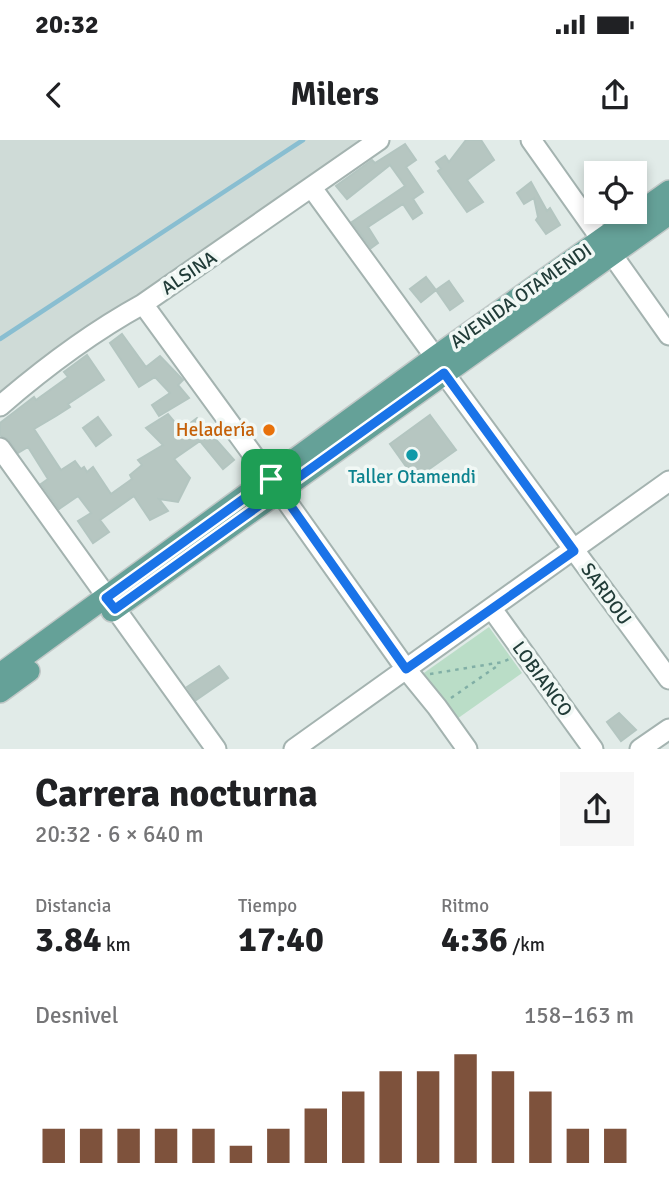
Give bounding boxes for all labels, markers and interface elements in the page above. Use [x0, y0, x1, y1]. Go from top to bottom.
text: 20:32 [35, 9, 99, 41]
text: Milers [290, 75, 379, 114]
icon: back [35, 76, 73, 114]
icon: share [596, 76, 634, 114]
map controls [584, 161, 647, 224]
button: locate [584, 161, 647, 224]
street label: AVENIDA OTAMENDI [446, 238, 596, 354]
street label: ALSINA [157, 246, 222, 300]
place label: Heladería [176, 418, 255, 442]
marker: Heladería [261, 422, 277, 438]
marker: Taller Otamendi [404, 447, 420, 463]
pin [241, 449, 301, 509]
icon: arrive [252, 460, 290, 498]
place label: Taller Otamendi [348, 465, 476, 489]
street label: SARDOU [575, 558, 637, 630]
street label: LOBIANCO [507, 637, 577, 721]
text: Carrera nocturna [35, 770, 318, 817]
button: share [560, 772, 634, 846]
text: 20:32 · 6 × 640 m [35, 820, 204, 849]
text: Distancia [35, 894, 111, 918]
text: Tiempo [238, 894, 297, 918]
text: Ritmo [441, 894, 489, 918]
text: 3.84 [35, 918, 102, 961]
text: 17:40 [238, 918, 324, 961]
text: 4:36 [441, 918, 508, 961]
text: km [102, 933, 131, 957]
text: /km [508, 933, 545, 957]
text: Desnivel [35, 1001, 118, 1030]
text: 158–163 m [524, 1001, 634, 1030]

